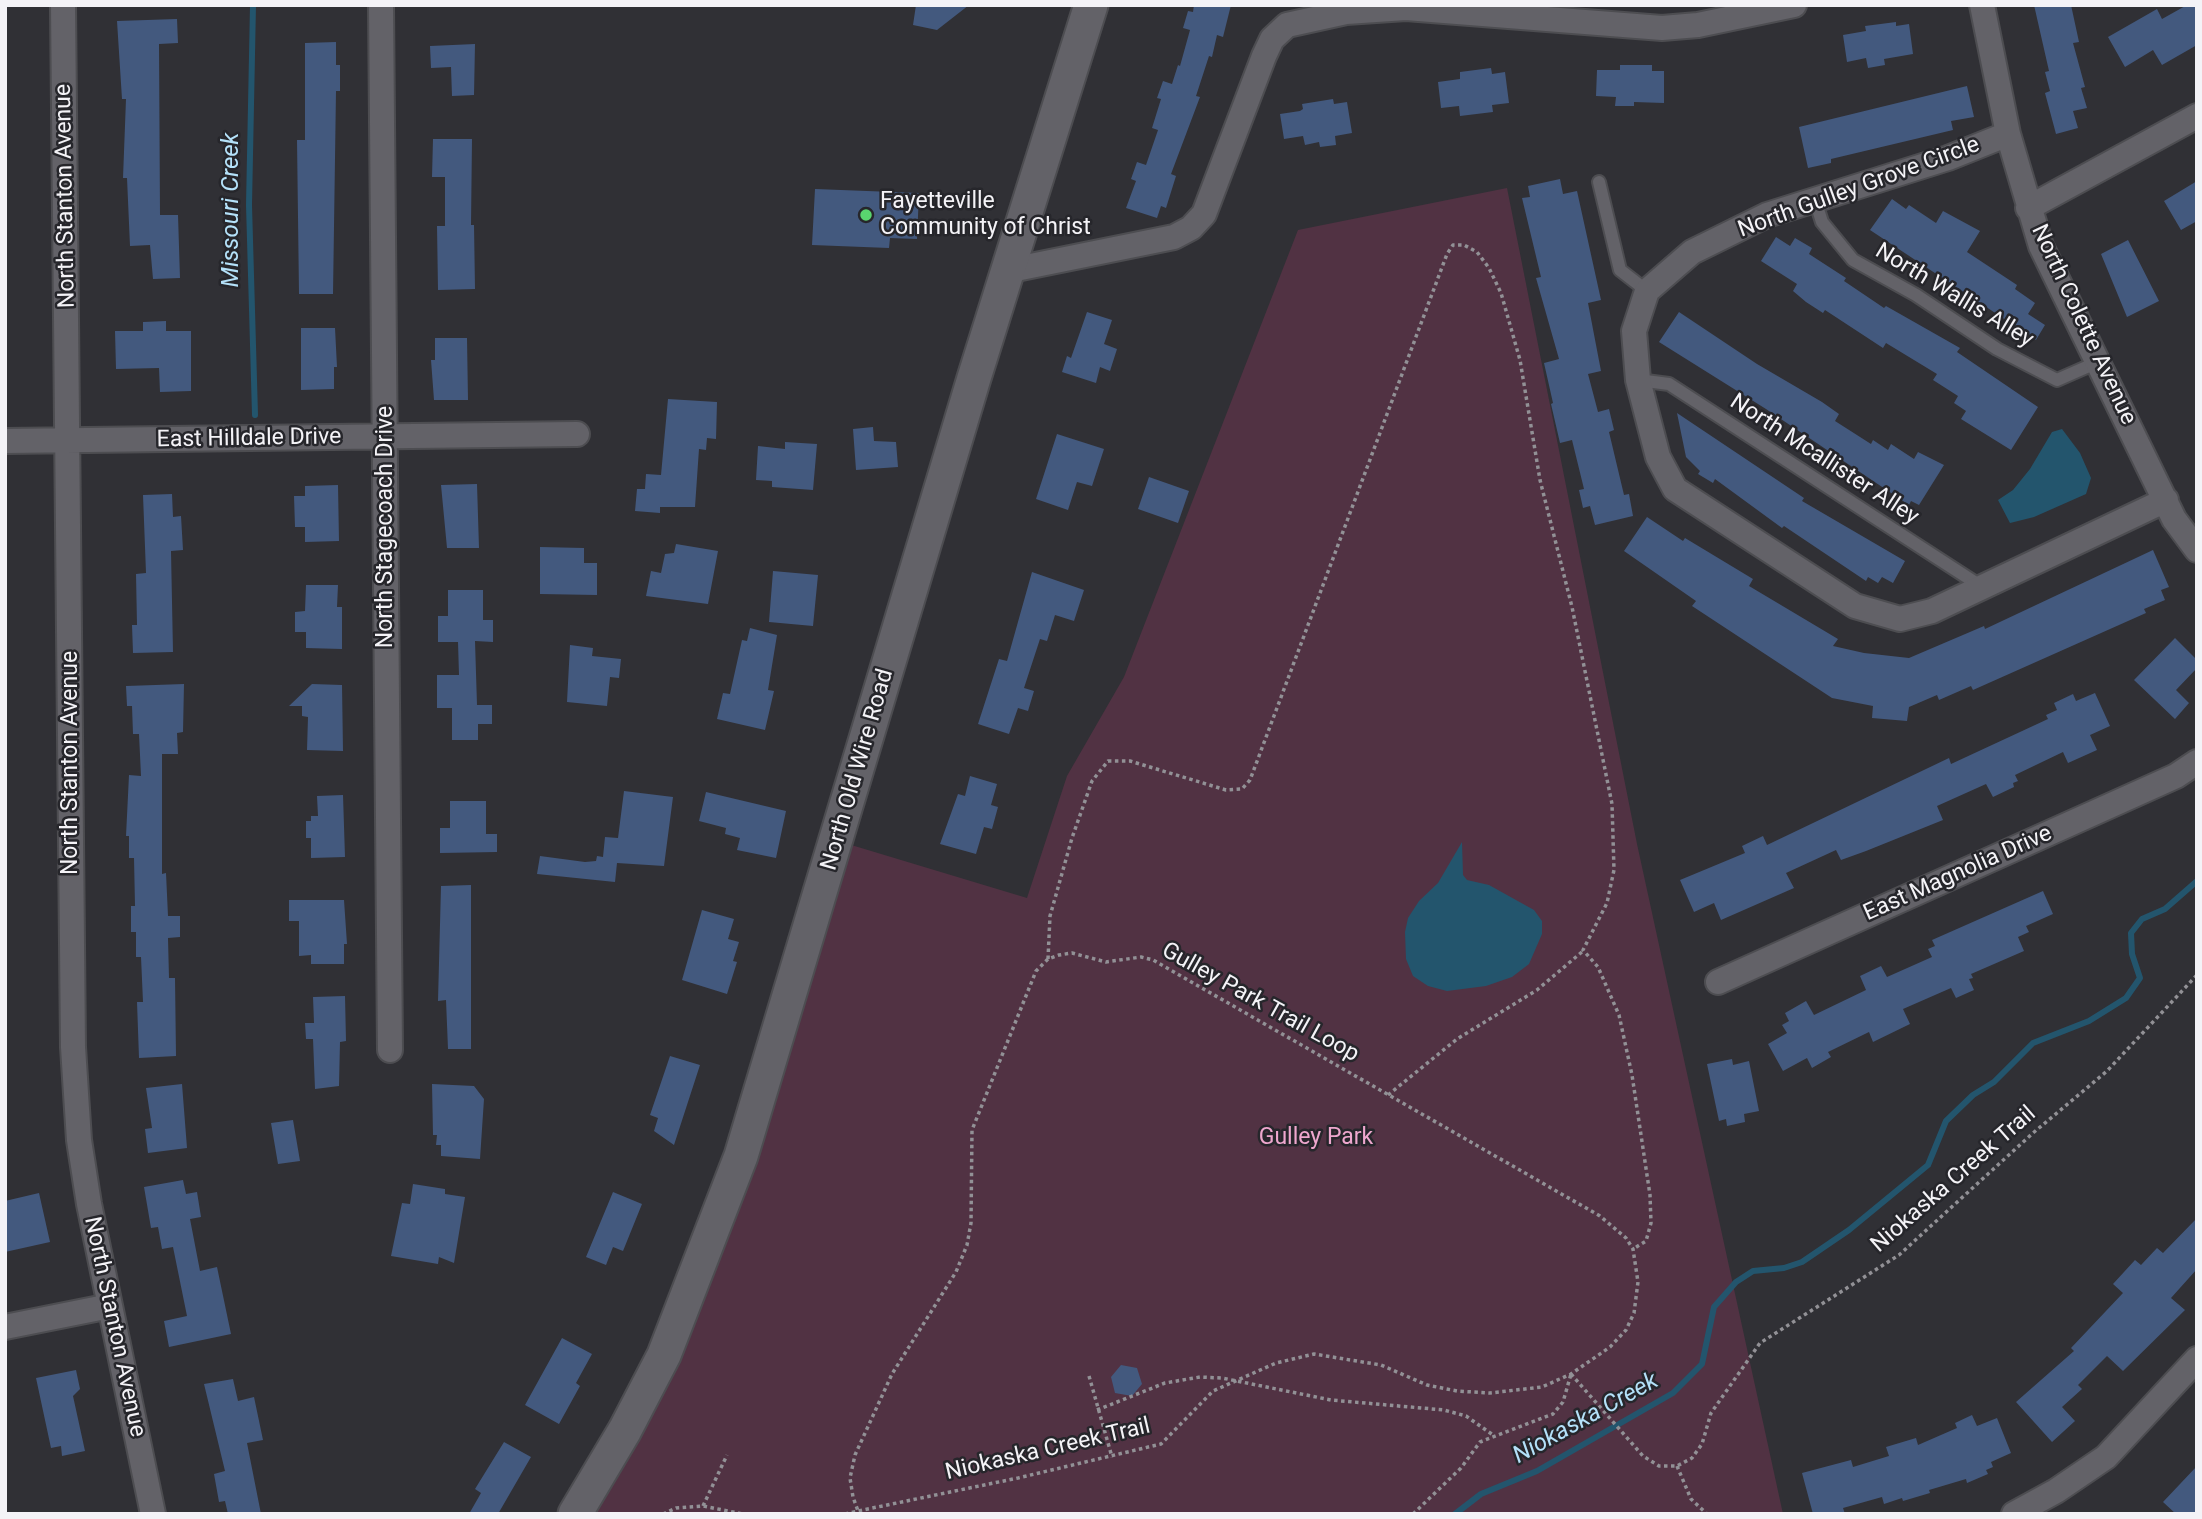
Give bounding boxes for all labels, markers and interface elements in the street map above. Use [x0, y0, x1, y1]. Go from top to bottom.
street label: North Stanton Avenue [50, 84, 82, 308]
street label: North Gulley Grove Circle [1734, 131, 1984, 245]
water label: Missouri Creek [218, 133, 246, 287]
place label: Fayetteville Community of Christ [880, 188, 1091, 242]
marker: Fayetteville Community of Christ [858, 207, 874, 223]
street label: North Colette Avenue [2024, 220, 2142, 430]
street label: North Wallis Alley [1870, 238, 2038, 354]
street label: North Mcallister Alley [1724, 389, 1924, 531]
street label: North Stagecoach Drive [372, 406, 400, 648]
street label: East Hilldale Drive [157, 424, 341, 454]
street label: North Stanton Avenue [57, 651, 85, 875]
street label: North Old Wire Road [816, 666, 900, 874]
street label: East Magnolia Drive [1860, 820, 2056, 928]
street label: Gulley Park Trail Loop [1156, 937, 1364, 1069]
street label: Niokaska Creek Trail [1866, 1101, 2042, 1259]
park label: Gulley Park [1259, 1124, 1373, 1152]
street label: North Stanton Avenue [77, 1214, 151, 1440]
water label: Niokaska Creek [1508, 1367, 1664, 1471]
street label: Niokaska Creek Trail [943, 1413, 1153, 1487]

